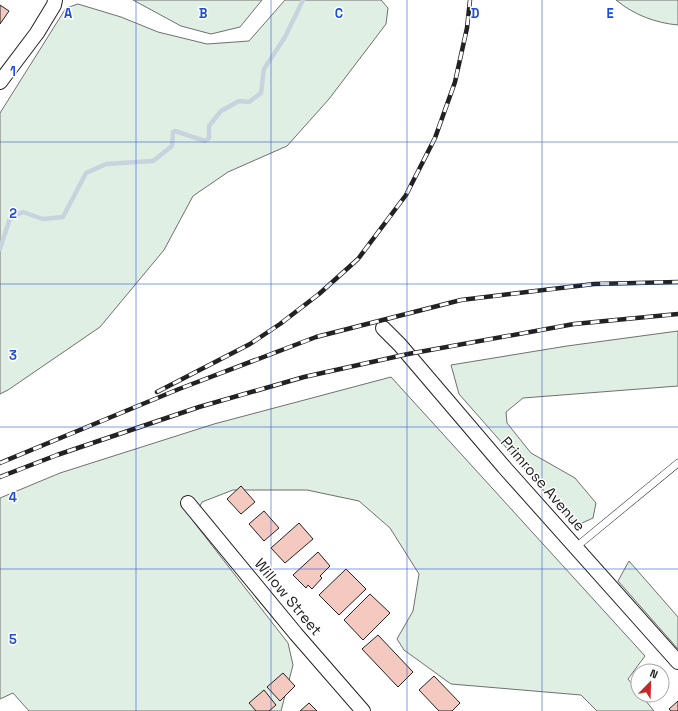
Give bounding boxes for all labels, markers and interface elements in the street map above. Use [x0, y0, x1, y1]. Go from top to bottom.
text: A [64, 5, 73, 22]
text: B [199, 5, 208, 22]
text: C [335, 5, 343, 22]
text: D [471, 5, 480, 22]
text: E [606, 5, 614, 22]
text: 1 [10, 63, 16, 80]
text: 2 [9, 205, 17, 222]
text: 3 [9, 347, 17, 364]
street label: Primrose Avenue [497, 432, 590, 535]
text: 4 [9, 489, 17, 506]
street label: Willow Street [251, 554, 326, 639]
text: 5 [9, 631, 17, 648]
north arrow [630, 663, 670, 703]
text: N [648, 666, 660, 682]

